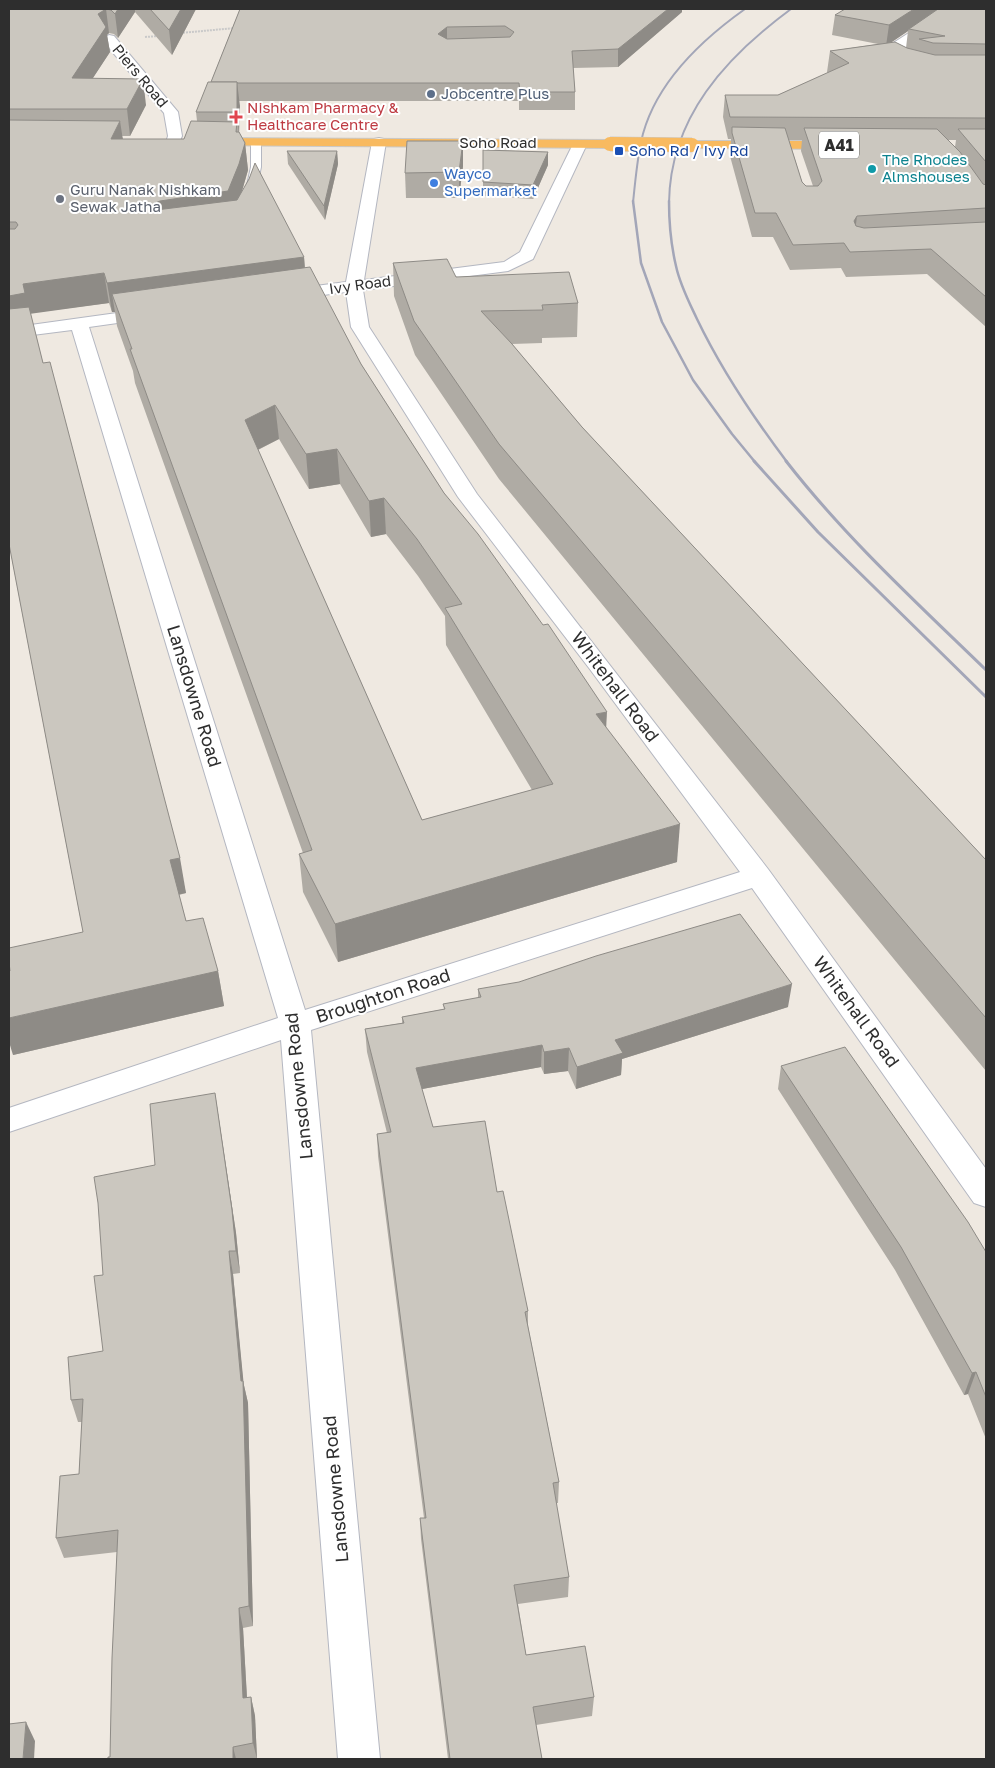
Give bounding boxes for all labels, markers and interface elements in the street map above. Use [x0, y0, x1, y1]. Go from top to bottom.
street label: Piers Road [109, 40, 172, 111]
place label: Jobcentre Plus [441, 84, 549, 102]
marker: Jobcentre Plus [425, 88, 437, 100]
place label: Nishkam Pharmacy & Healthcare Centre [247, 98, 399, 133]
marker: Nishkam Pharmacy & Healthcare Centre [229, 110, 243, 124]
road number: A41 [819, 132, 859, 158]
street label: Soho Road [459, 133, 537, 151]
place label: Soho Rd / Ivy Rd [629, 141, 749, 159]
marker: Soho Rd / Ivy Rd [613, 145, 625, 157]
place label: The Rhodes Almshouses [882, 150, 970, 185]
marker: The Rhodes Almshouses [866, 163, 878, 175]
place label: Wayco Supermarket [444, 164, 537, 199]
marker: Wayco Supermarket [428, 177, 440, 189]
place label: Guru Nanak Nishkam Sewak Jatha [70, 180, 221, 215]
marker: Guru Nanak Nishkam Sewak Jatha [54, 193, 66, 205]
street label: Ivy Road [328, 271, 392, 297]
street label: Lansdowne Road [163, 622, 227, 770]
street label: Whitehall Road [567, 627, 664, 746]
street label: Whitehall Road [809, 951, 905, 1071]
street label: Broughton Road [313, 963, 453, 1027]
street label: Lansdowne Road [279, 1012, 317, 1161]
street label: Lansdowne Road [318, 1415, 352, 1564]

